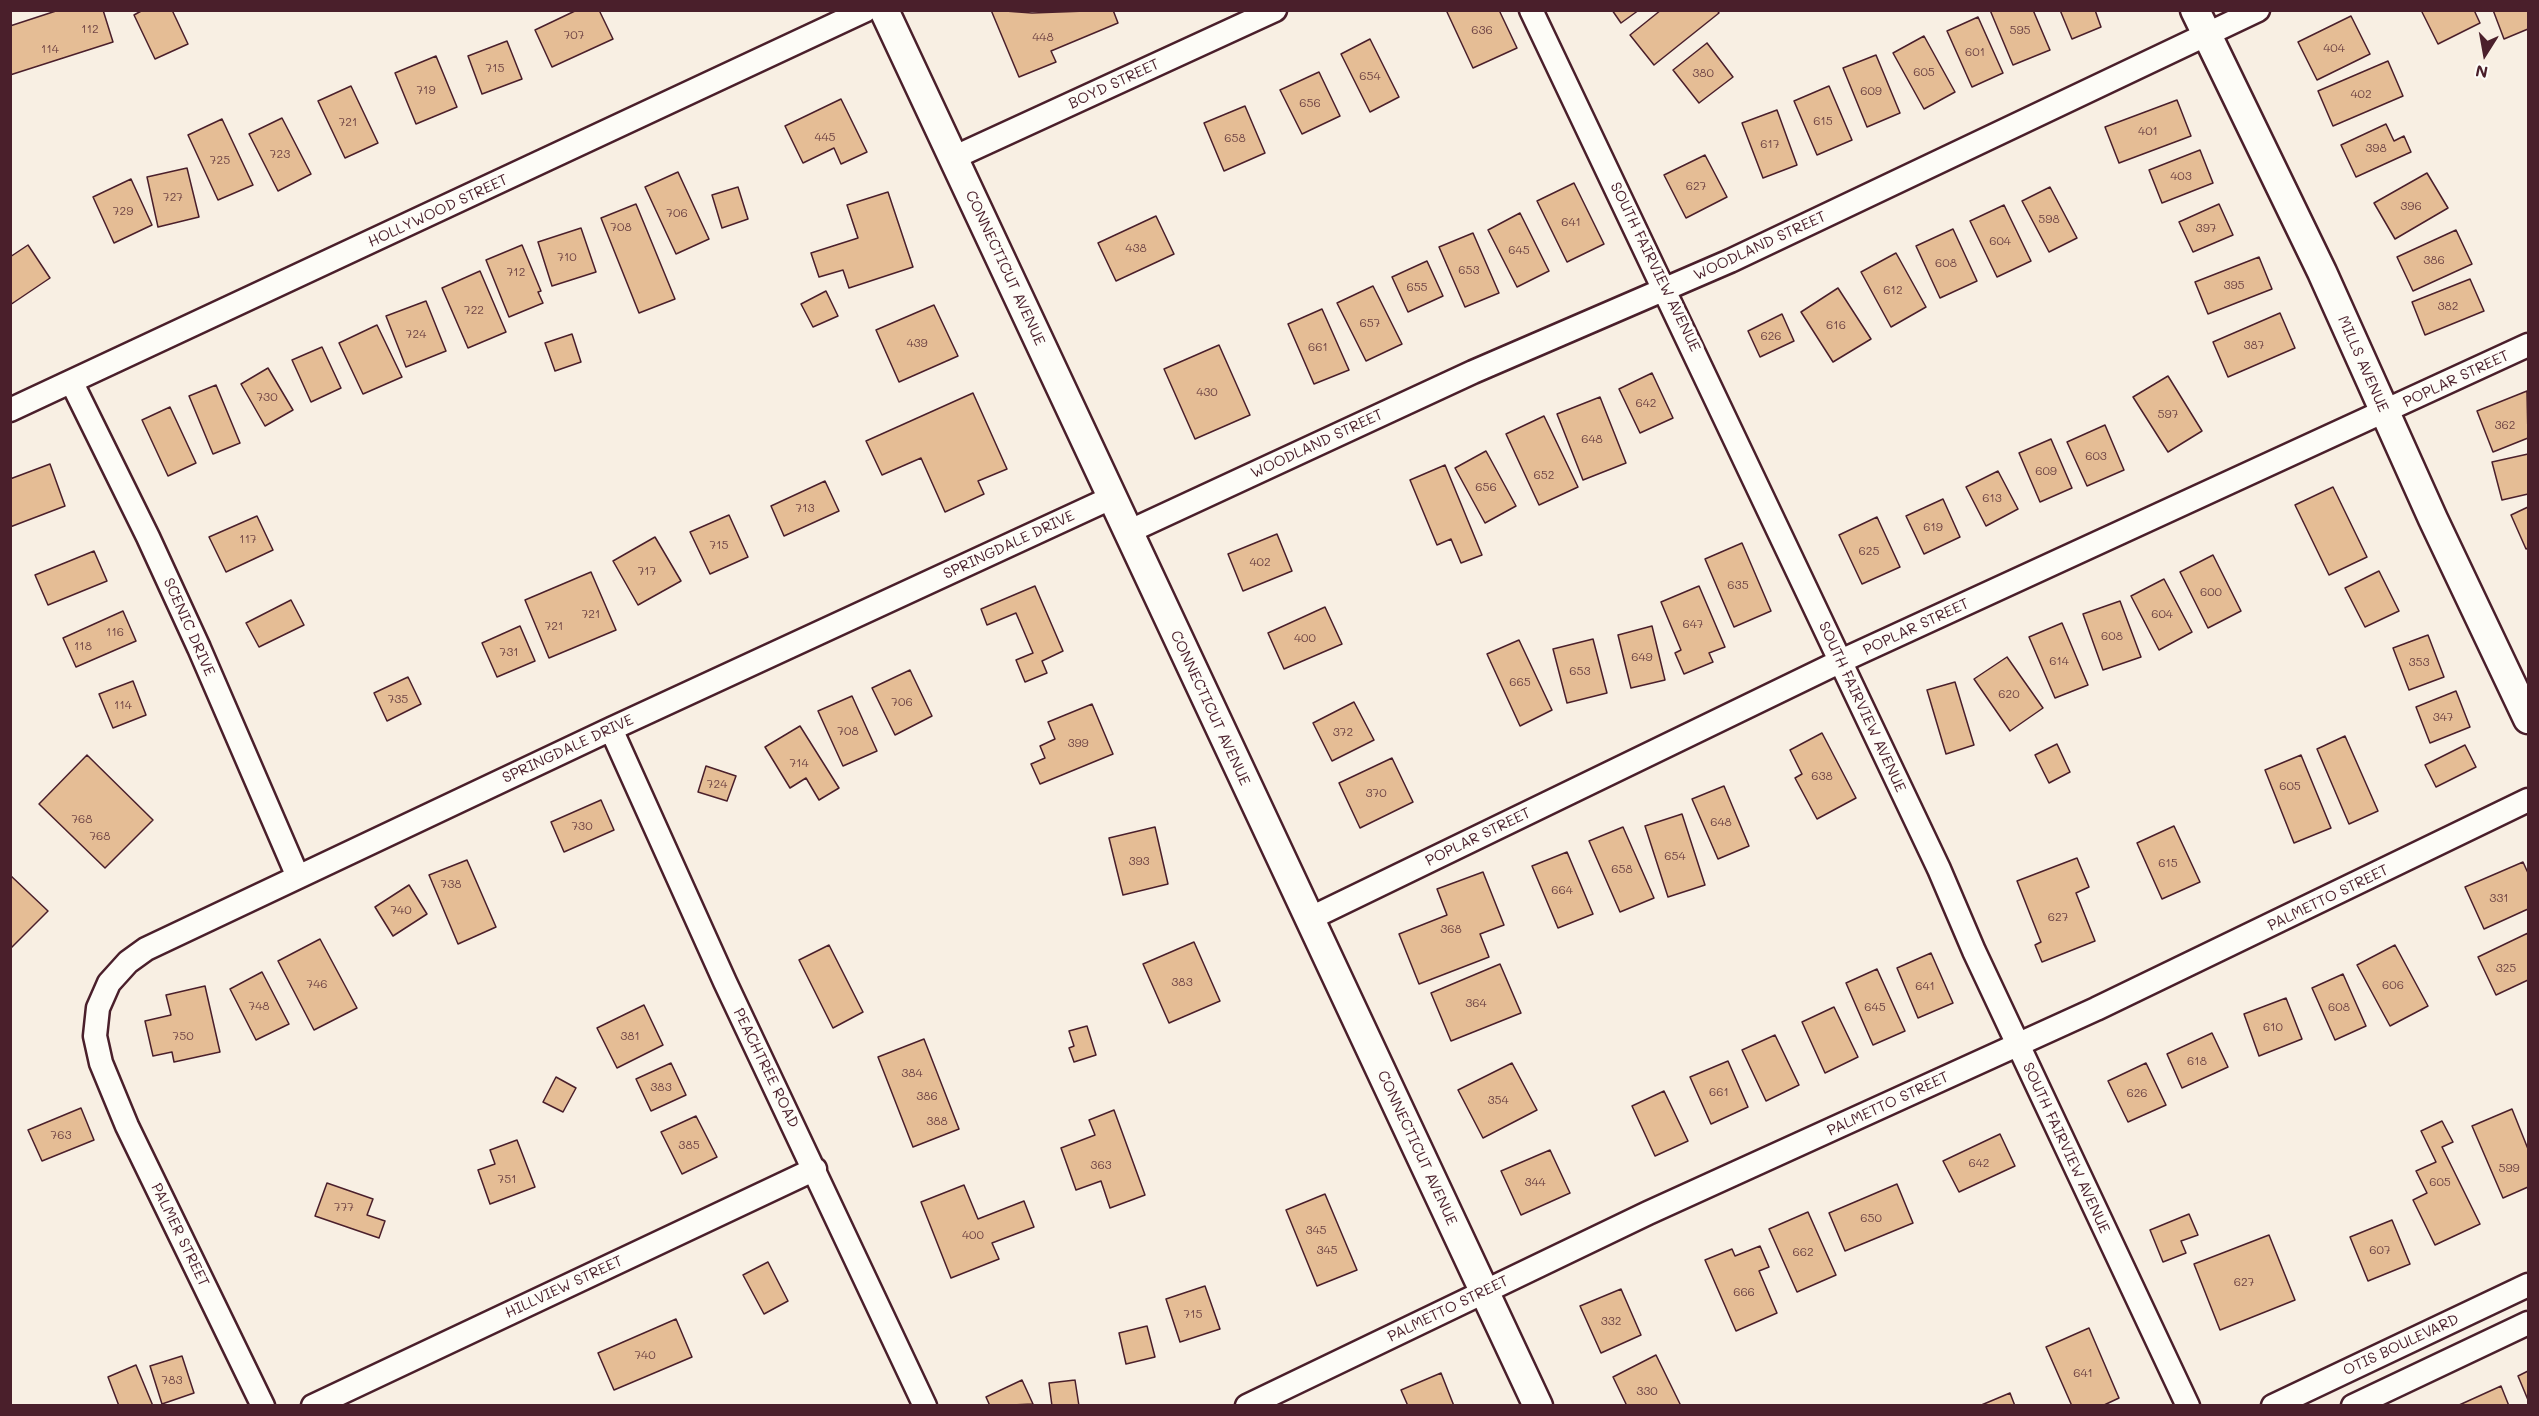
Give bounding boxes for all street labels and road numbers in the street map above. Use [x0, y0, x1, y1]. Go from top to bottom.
street label: BOYD STREET [1066, 55, 1162, 113]
street label: HOLLYWOOD STREET [365, 171, 511, 251]
street label: SOUTH FAIRVIEW AVENUE [1606, 179, 1704, 355]
street label: CONNECTICUT AVENUE [961, 188, 1049, 348]
street label: WOODLAND STREET [1691, 207, 1829, 285]
street label: MILLS AVENUE [2334, 313, 2392, 415]
street label: POPLAR STREET [2400, 347, 2512, 411]
street label: WOODLAND STREET [1248, 405, 1386, 483]
street label: SPRINGDALE DRIVE [941, 507, 1077, 583]
street label: SCENIC DRIVE [159, 575, 219, 679]
street label: POPLAR STREET [1860, 595, 1972, 659]
street label: SOUTH FAIRVIEW AVENUE [1814, 619, 1910, 795]
street label: CONNECTICUT AVENUE [1166, 628, 1254, 788]
street label: SPRINGDALE DRIVE [500, 711, 636, 787]
street label: POPLAR STREET [1422, 804, 1534, 870]
street label: PALMETTO STREET [2265, 861, 2391, 935]
street label: PEACHTREE ROAD [729, 1005, 803, 1131]
street label: SOUTH FAIRVIEW AVENUE [2018, 1060, 2114, 1236]
street label: CONNECTICUT AVENUE [1373, 1068, 1461, 1228]
street label: PALMETTO STREET [1824, 1068, 1952, 1140]
street label: PALMER STREET [147, 1180, 213, 1290]
street label: HILLVIEW STREET [502, 1252, 626, 1322]
street label: PALMETTO STREET [1385, 1272, 1511, 1346]
street label: OTIS BOULEVARD [2340, 1310, 2462, 1380]

